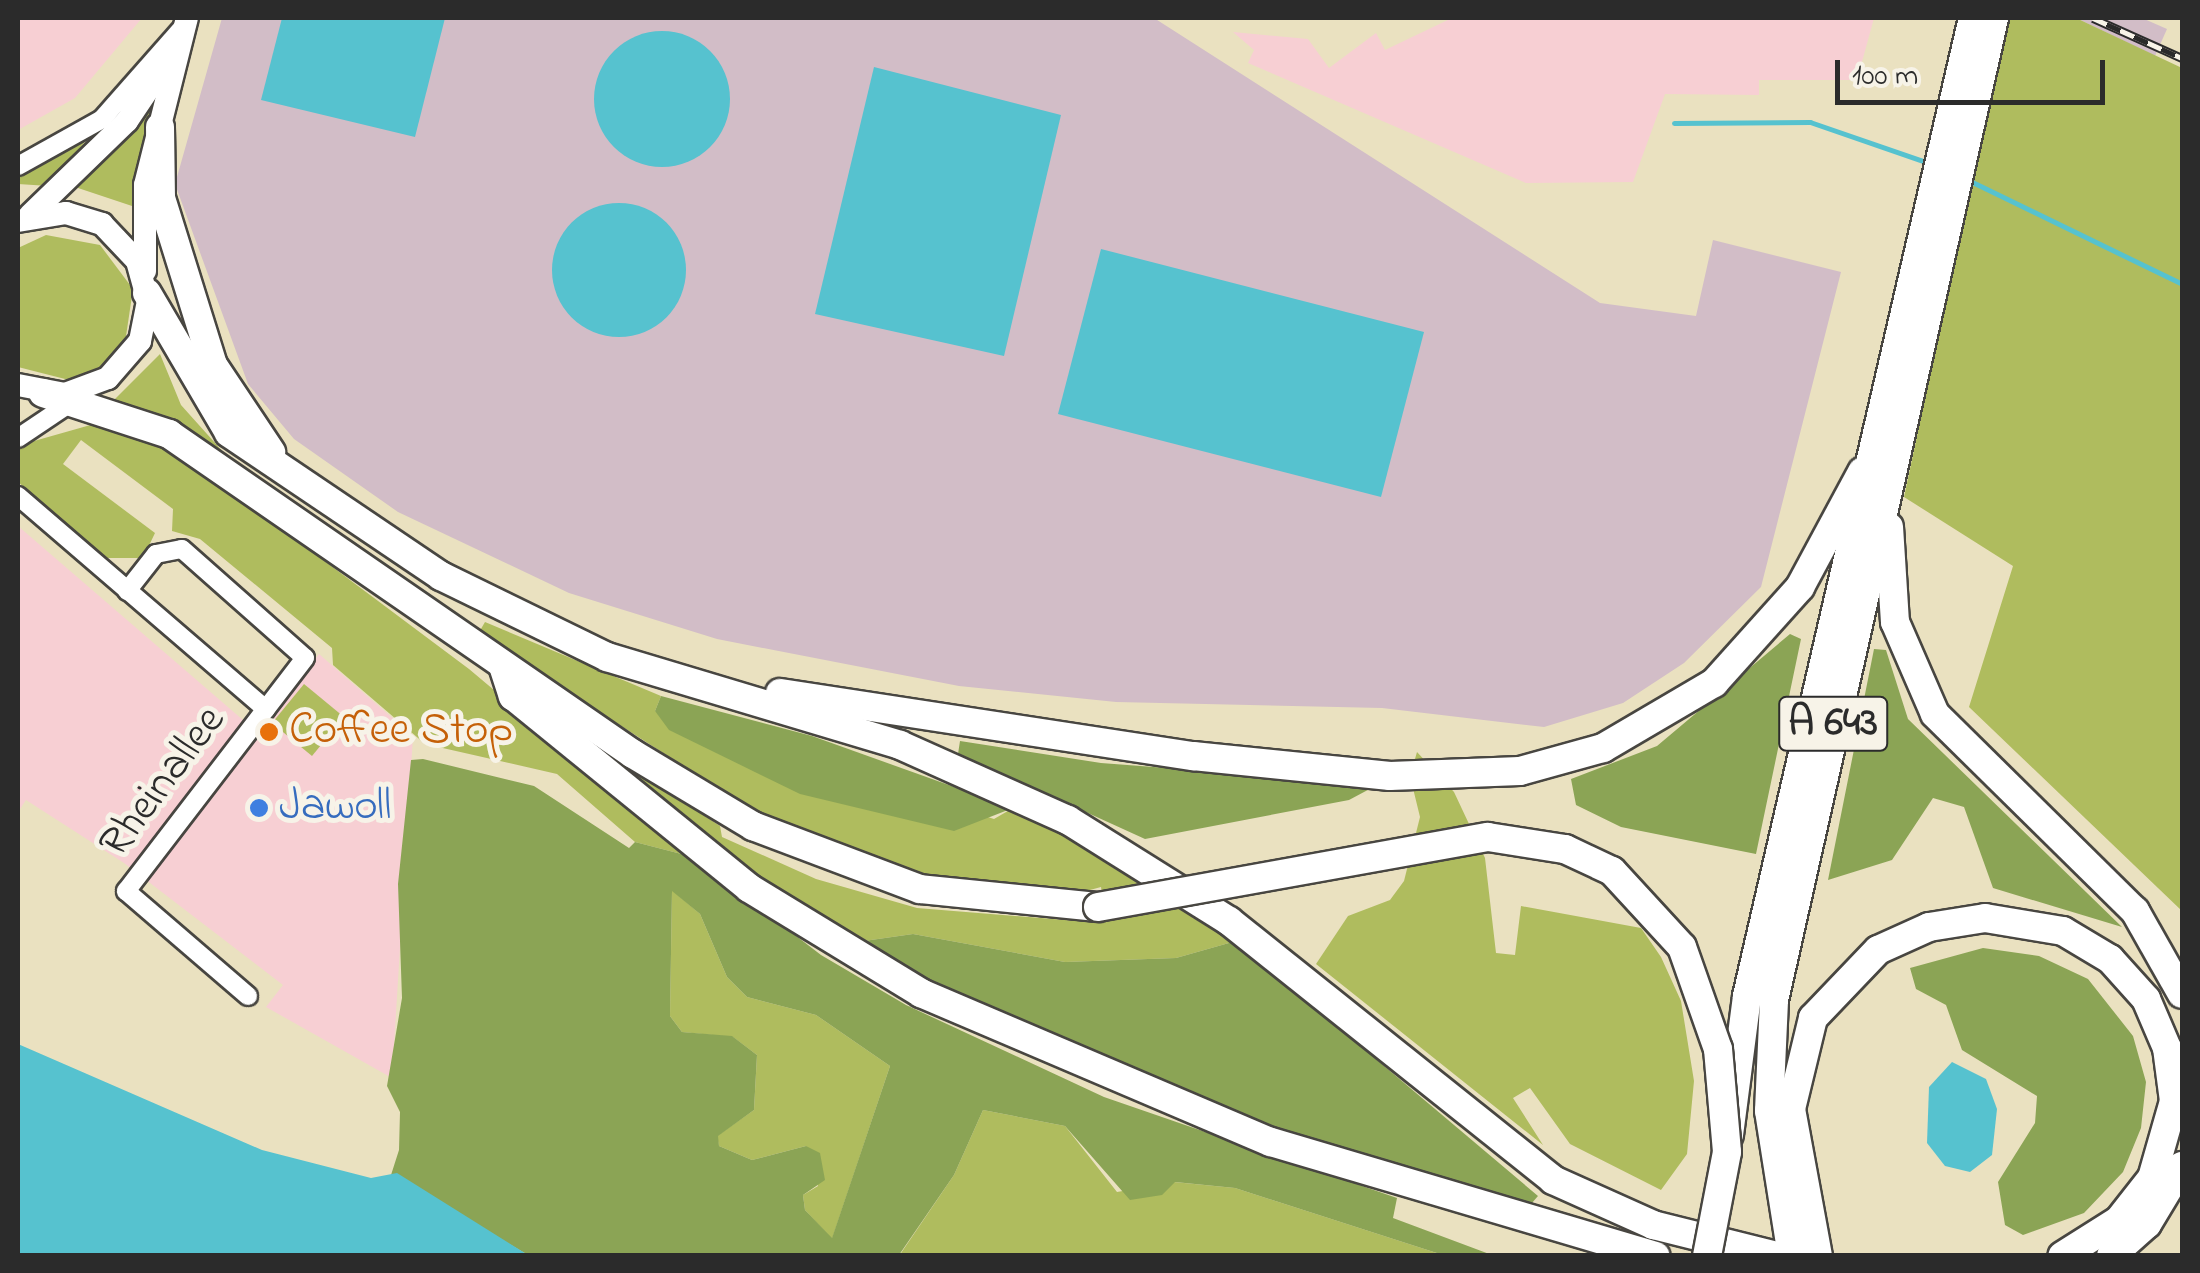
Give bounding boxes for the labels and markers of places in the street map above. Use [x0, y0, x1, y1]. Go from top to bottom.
place label: Coffee Stop [289, 705, 513, 759]
marker: Coffee Stop [258, 721, 280, 743]
place label: Jawoll [279, 781, 391, 835]
marker: Jawoll [248, 797, 270, 819]

